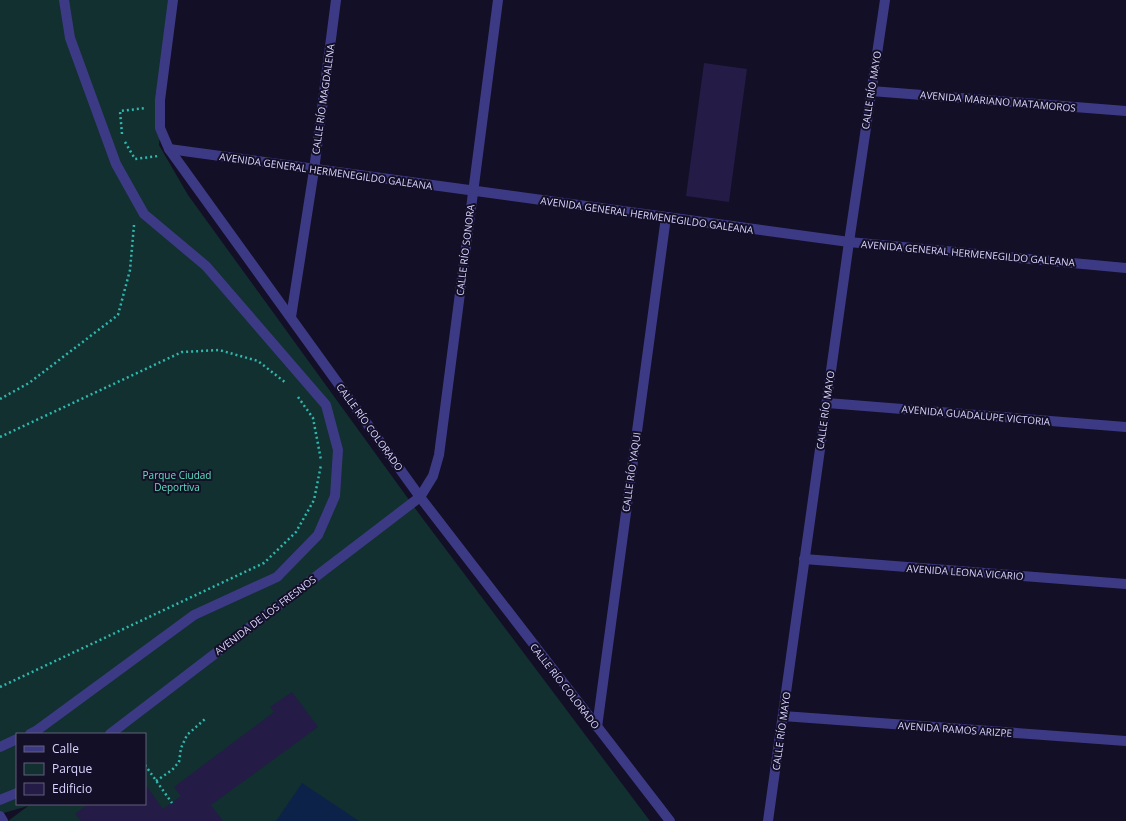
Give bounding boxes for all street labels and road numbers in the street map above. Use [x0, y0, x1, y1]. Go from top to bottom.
street label: CALLE RÍO MAGDALENA [308, 42, 338, 155]
street label: CALLE RÍO MAYO [858, 50, 884, 130]
street label: AVENIDA MARIANO MATAMOROS [920, 87, 1076, 115]
street label: AVENIDA GENERAL HERMENEGILDO GALEANA [219, 149, 434, 193]
street label: AVENIDA GENERAL HERMENEGILDO GALEANA [540, 193, 755, 237]
street label: CALLE RÍO SONORA [452, 203, 478, 296]
street label: AVENIDA GENERAL HERMENEGILDO GALEANA [860, 237, 1076, 269]
street label: CALLE RÍO MAYO [813, 370, 837, 450]
street label: CALLE RÍO COLORADO [333, 380, 407, 474]
street label: AVENIDA GUADALUPE VICTORIA [901, 402, 1052, 429]
street label: CALLE RÍO YAQUI [618, 431, 644, 513]
street label: AVENIDA LEONA VICARIO [906, 561, 1024, 583]
street label: AVENIDA DE LOS FRESNOS [211, 572, 319, 658]
street label: CALLE RÍO COLORADO [527, 640, 603, 732]
street label: CALLE RÍO MAYO [769, 691, 793, 771]
street label: AVENIDA RAMOS ARIZPE [898, 718, 1012, 740]

